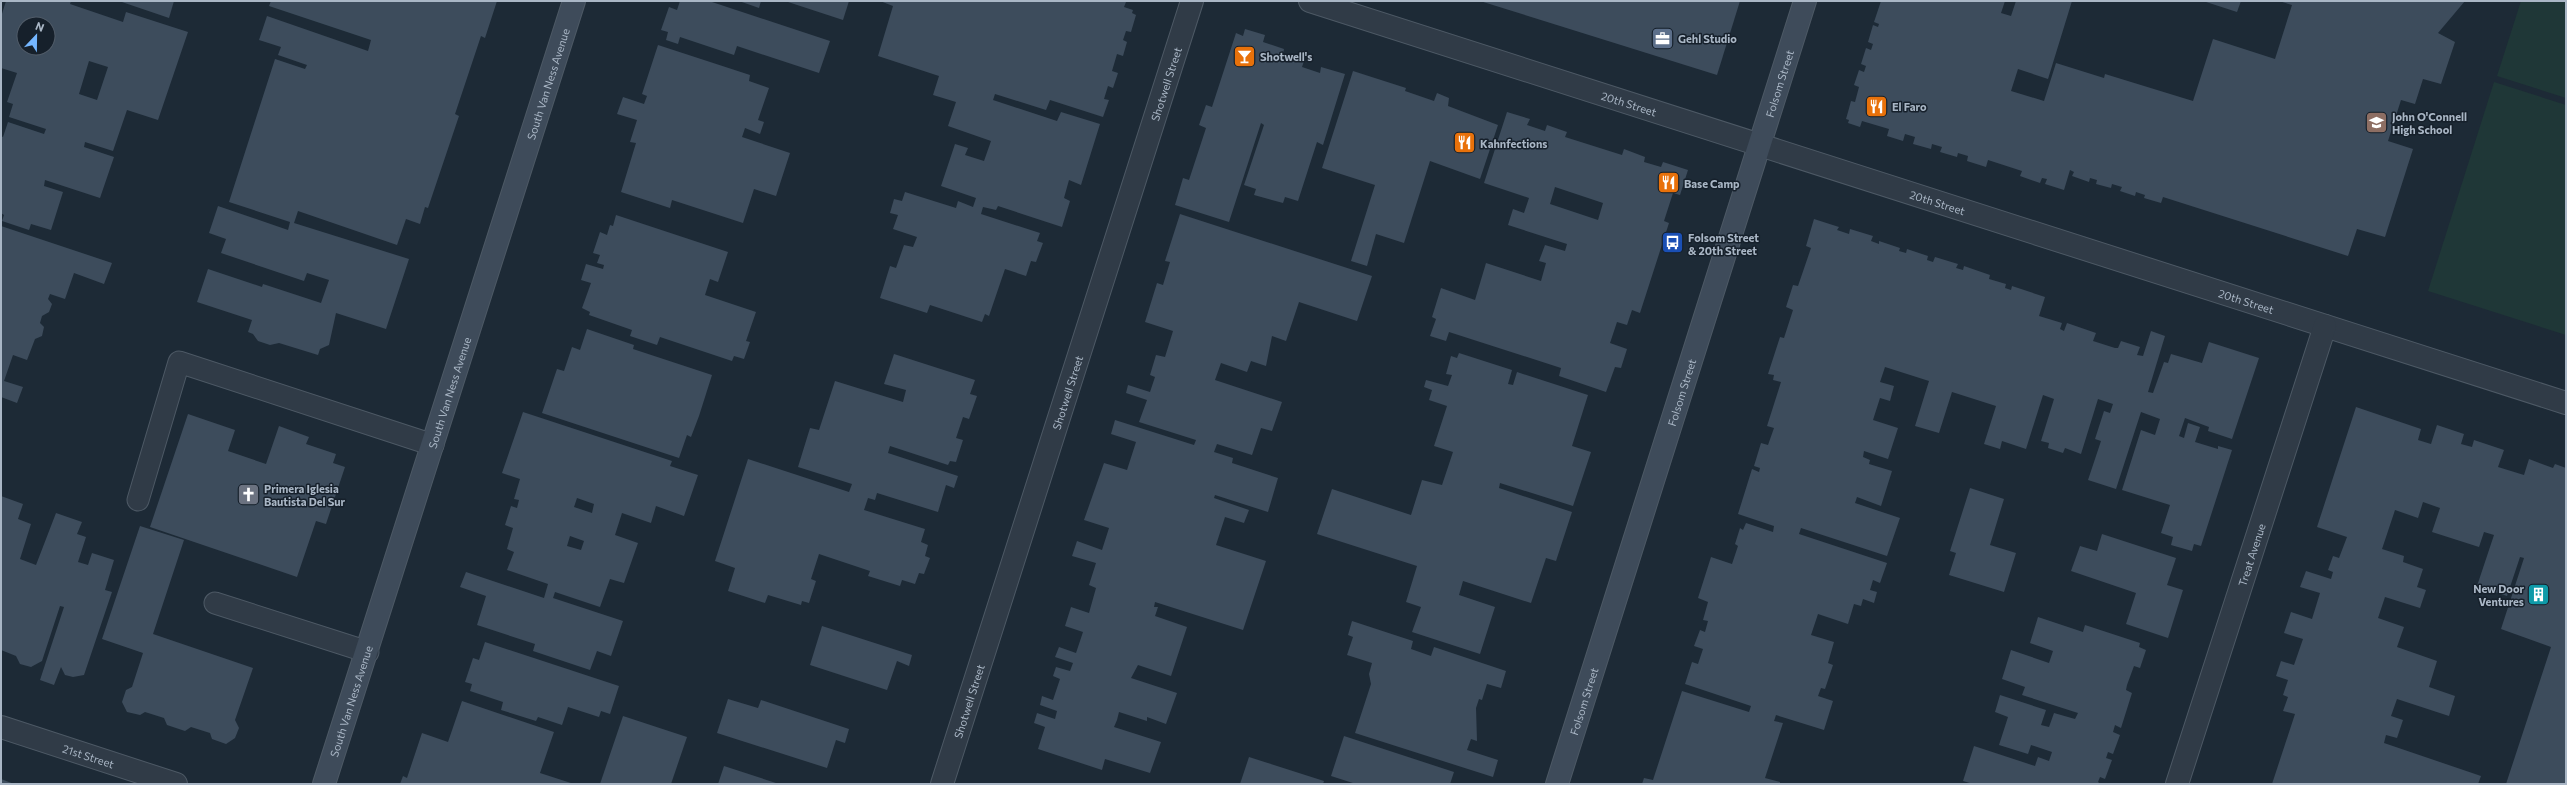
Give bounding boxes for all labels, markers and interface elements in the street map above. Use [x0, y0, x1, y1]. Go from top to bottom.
north arrow [16, 16, 56, 56]
text: N [34, 19, 46, 34]
office icon: Gehl Studio [1650, 25, 1676, 51]
street label: South Van Ness Avenue [524, 26, 571, 141]
place label: Gehl Studio [1678, 32, 1737, 45]
bar icon: Shotwell's [1232, 43, 1258, 69]
street label: Shotwell Street [1148, 45, 1184, 123]
street label: Folsom Street [1762, 48, 1796, 119]
place label: Shotwell's [1260, 50, 1312, 63]
street label: 20th Street [1600, 88, 1659, 118]
restaurant icon: El Faro [1863, 93, 1889, 119]
place label: El Faro [1892, 100, 1927, 113]
school or university icon: John O'Connell High School [2363, 109, 2389, 135]
place label: John O'Connell High School [2392, 110, 2467, 136]
restaurant icon: Kahnfections [1451, 130, 1477, 156]
place label: Kahnfections [1480, 137, 1547, 150]
restaurant icon: Base Camp [1655, 170, 1681, 196]
place label: Base Camp [1684, 177, 1740, 190]
street label: 20th Street [1908, 187, 1967, 217]
bus stop icon: Folsom Street & 20th Street [1660, 230, 1686, 256]
place label: Folsom Street & 20th Street [1688, 231, 1759, 257]
street label: 20th Street [2217, 286, 2276, 316]
street label: South Van Ness Avenue [425, 335, 473, 450]
street label: Shotwell Street [1049, 353, 1085, 431]
street label: Folsom Street [1664, 356, 1698, 427]
church icon: Primera Iglesia Bautista Del Sur [235, 481, 261, 507]
place label: Primera Iglesia Bautista Del Sur [264, 482, 346, 508]
street label: Treat Avenue [2235, 521, 2267, 588]
building icon: New Door Ventures [2526, 581, 2552, 607]
place label: New Door Ventures [2473, 582, 2524, 608]
street label: South Van Ness Avenue [327, 644, 374, 758]
street label: Shotwell Street [951, 662, 987, 740]
street label: Folsom Street [1567, 665, 1600, 736]
street label: 21st Street [61, 741, 116, 770]

